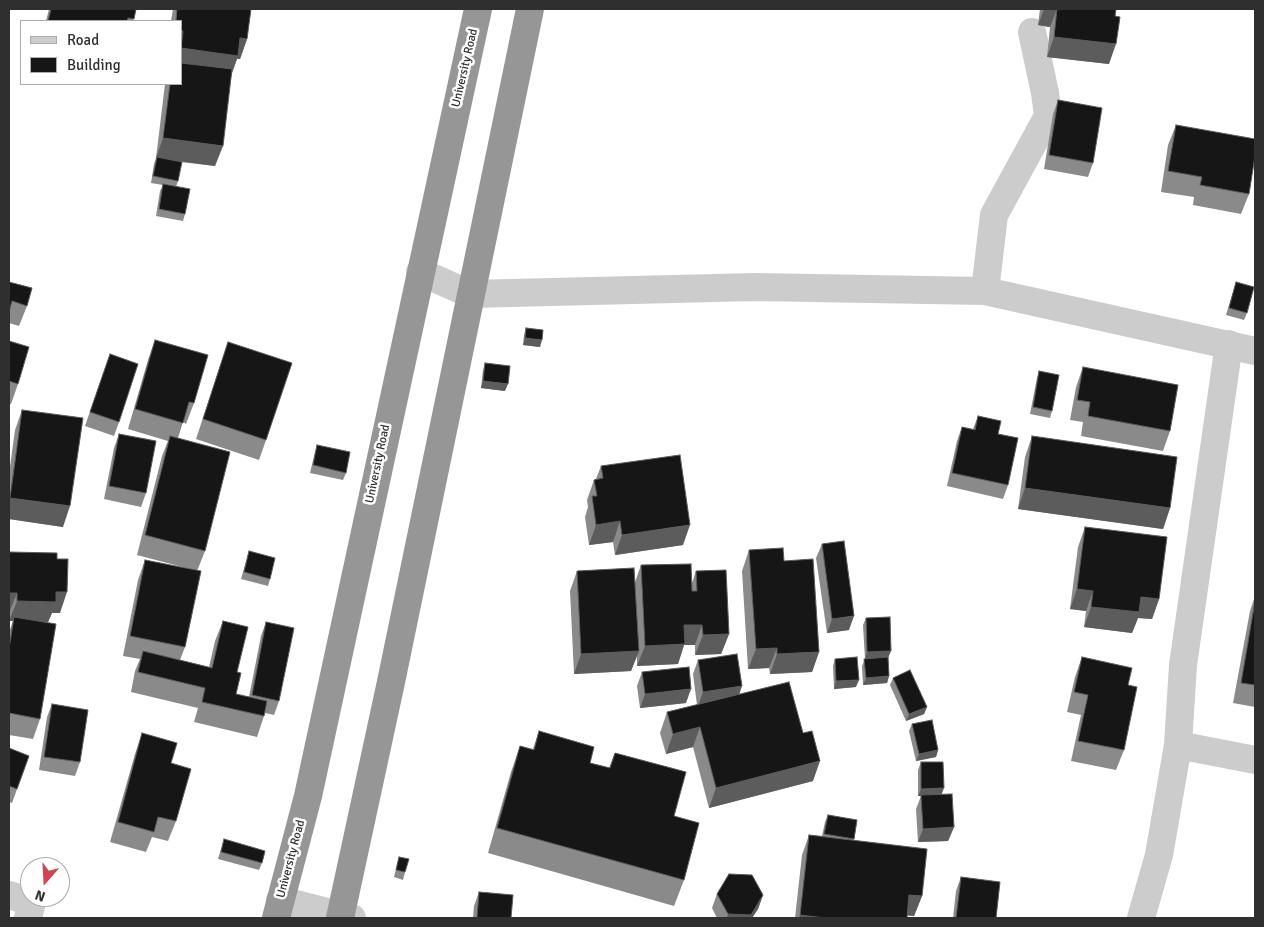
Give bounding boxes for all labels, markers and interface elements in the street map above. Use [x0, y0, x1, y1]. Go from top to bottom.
legend [20, 20, 182, 85]
street label: University Road [449, 27, 481, 109]
text: Road [67, 31, 99, 49]
text: Building [67, 56, 121, 74]
street label: University Road [363, 423, 393, 505]
street label: University Road [274, 818, 308, 900]
north arrow [20, 857, 70, 907]
text: N [33, 886, 48, 905]

